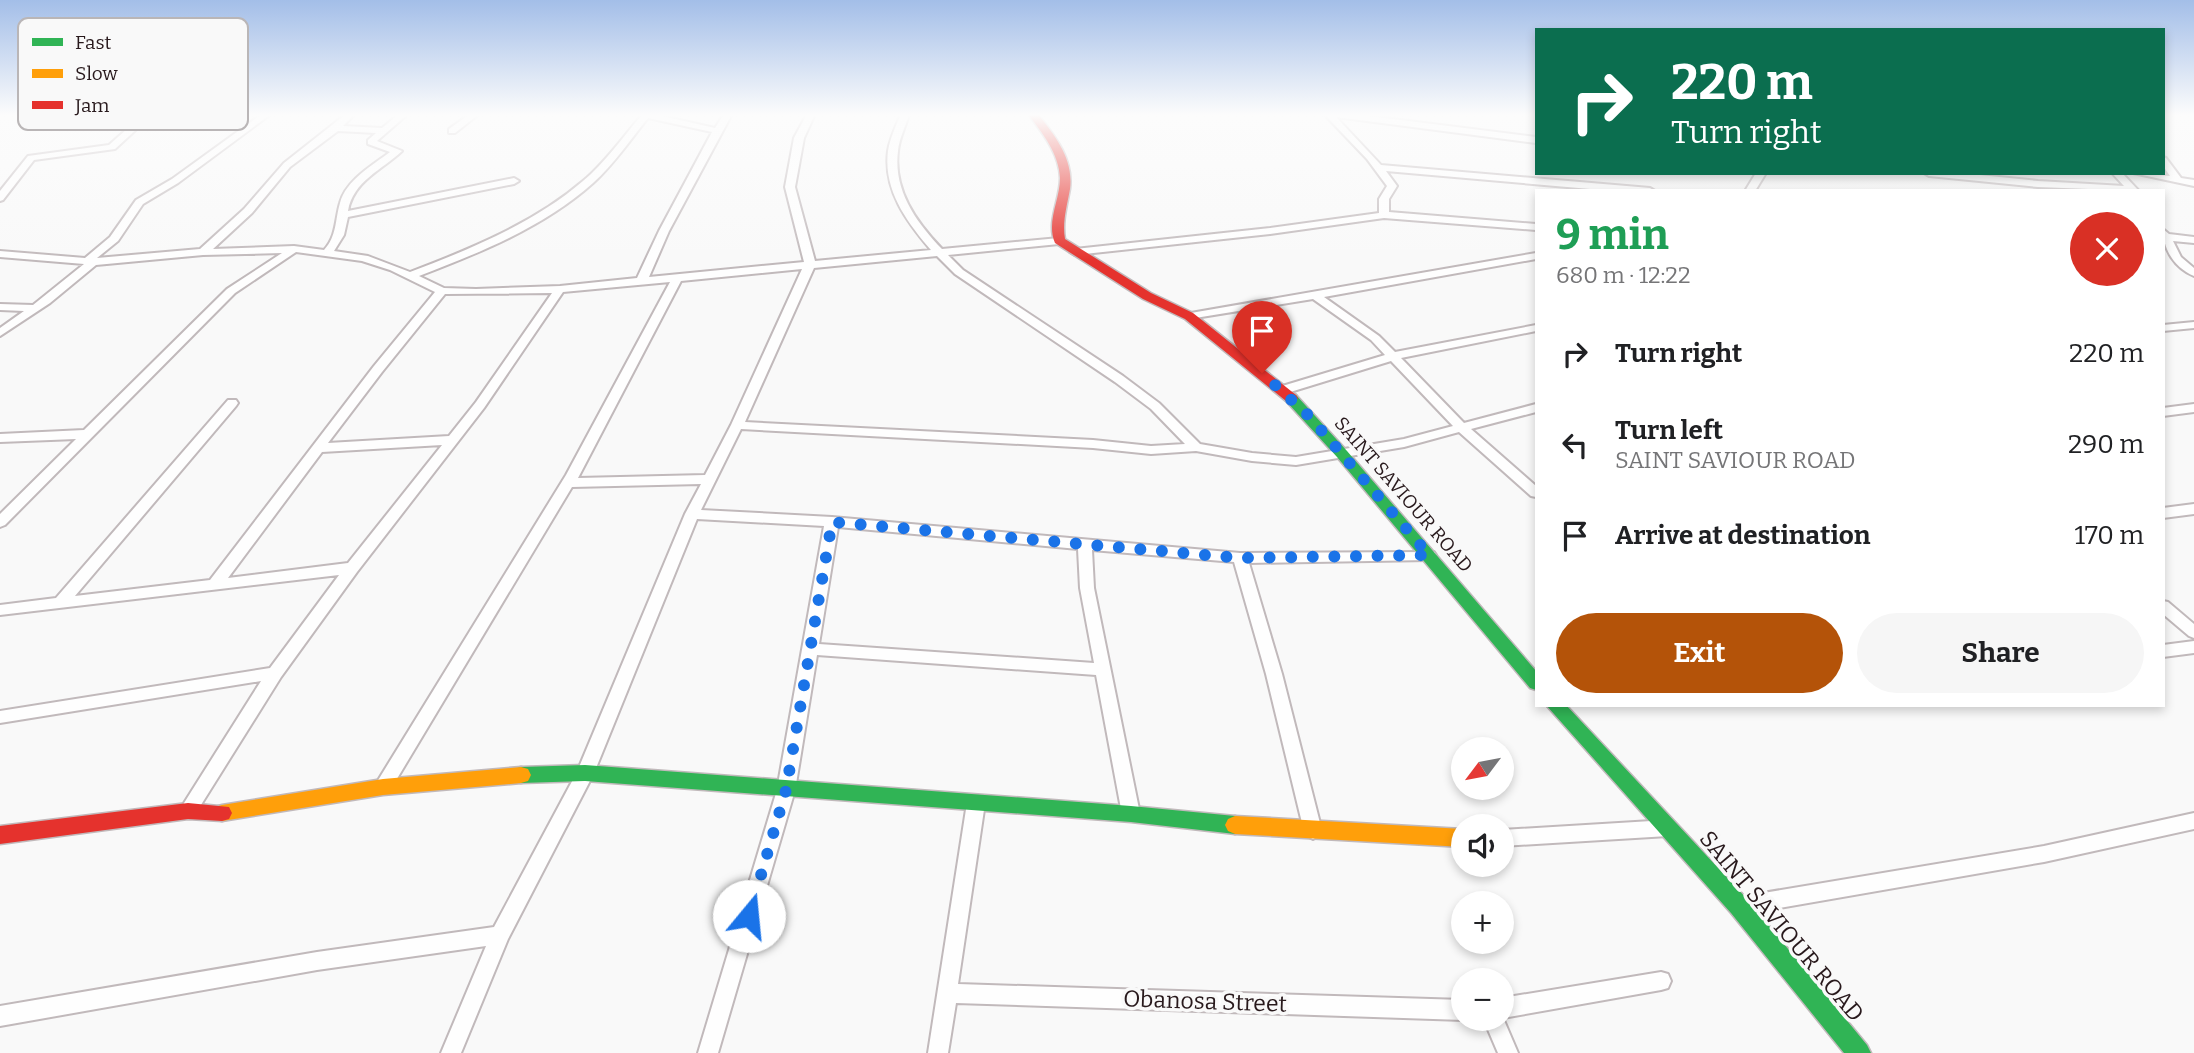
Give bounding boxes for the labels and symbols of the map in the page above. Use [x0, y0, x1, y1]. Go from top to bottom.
legend [18, 18, 248, 130]
text: Fast [75, 31, 112, 54]
text: Slow [75, 62, 118, 85]
text: Jam [74, 94, 109, 117]
pin [1232, 301, 1292, 373]
street label: SAINT SAVIOUR ROAD [1330, 412, 1477, 577]
north arrow [1451, 737, 1514, 800]
street label: SAINT SAVIOUR ROAD [1694, 825, 1870, 1027]
position arrow [712, 879, 786, 953]
street label: Obanosa Street [1123, 984, 1287, 1018]

